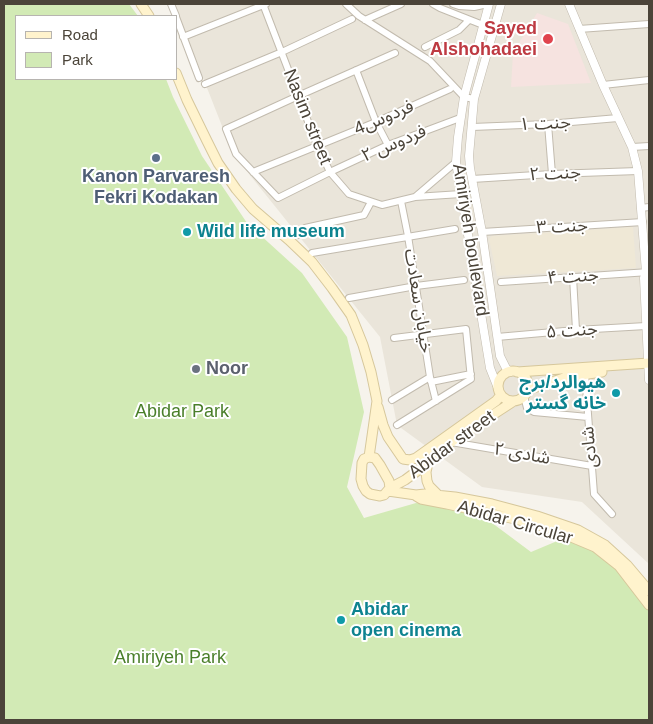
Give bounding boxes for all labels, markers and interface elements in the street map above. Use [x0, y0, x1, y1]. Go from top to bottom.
legend [15, 15, 178, 80]
place label: Sayed Alshohadaei [430, 18, 537, 60]
text: Road [62, 26, 98, 43]
marker: Sayed Alshohadaei [541, 32, 555, 46]
text: Park [62, 51, 93, 68]
street label: Nasim street [278, 66, 336, 168]
street label: فردوس4 [351, 96, 417, 140]
street label: جنت ۱ [519, 112, 571, 136]
street label: فردوس ۲ [358, 121, 430, 167]
marker: Kanon Parvaresh Fekri Kodakan [150, 152, 162, 164]
street label: Amiriyeh boulevard [447, 162, 493, 318]
street label: جنت ۲ [529, 162, 581, 186]
place label: Kanon Parvaresh Fekri Kodakan [82, 166, 230, 208]
street label: جنت ۳ [536, 215, 588, 239]
place label: Wild life museum [197, 221, 345, 243]
marker: Wild life museum [181, 226, 193, 238]
street label: خیابان سعادت [399, 247, 437, 355]
street label: جنت ۴ [546, 264, 600, 290]
street label: جنت ۵ [545, 318, 599, 344]
place label: Noor [206, 358, 248, 380]
marker: Noor [190, 363, 202, 375]
place label: هیوالرد/برج خانه گستر [519, 372, 606, 414]
marker: هیوالرد/برج خانه گستر [610, 387, 622, 399]
park label: Abidar Park [135, 401, 229, 423]
street label: Abidar street [404, 406, 500, 484]
street label: شادی [577, 425, 603, 469]
street label: شادی ۲ [492, 438, 552, 470]
street label: Abidar Circular [455, 496, 575, 550]
place label: Abidar open cinema [351, 599, 461, 642]
marker: Abidar open cinema [335, 614, 347, 626]
park label: Amiriyeh Park [114, 647, 226, 669]

